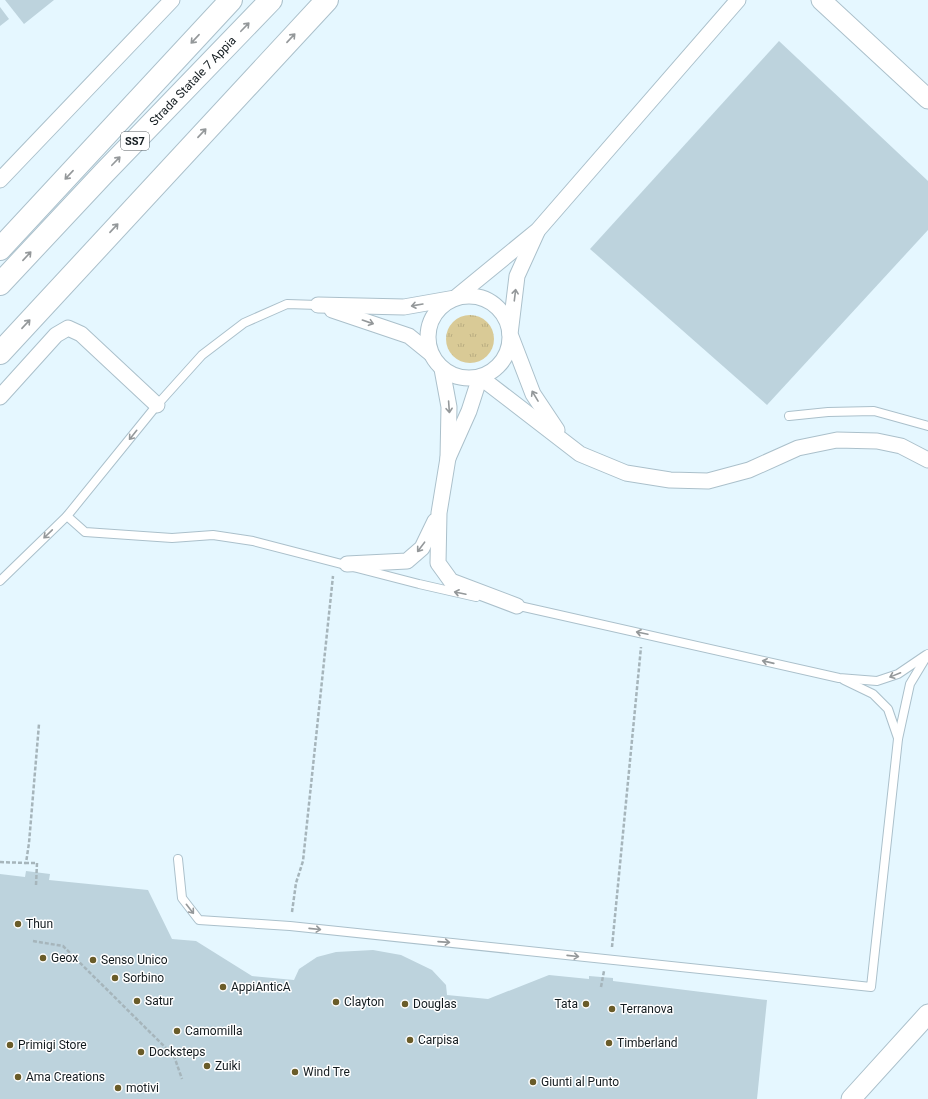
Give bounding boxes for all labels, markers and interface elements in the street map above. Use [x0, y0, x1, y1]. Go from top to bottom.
one-way arrow [240, 22, 250, 32]
street label: Strada Statale 7 Appia [147, 33, 239, 129]
one-way arrow [286, 33, 296, 43]
one-way arrow [190, 34, 200, 44]
one-way arrow [198, 128, 207, 138]
road number: SS7 [121, 132, 149, 150]
one-way arrow [111, 156, 120, 166]
one-way arrow [64, 170, 73, 180]
one-way arrow [109, 223, 119, 233]
one-way arrow [22, 251, 31, 261]
one-way arrow [511, 289, 519, 302]
one-way arrow [411, 301, 424, 309]
one-way arrow [22, 319, 31, 329]
one-way arrow [361, 319, 374, 326]
one-way arrow [530, 390, 538, 402]
one-way arrow [445, 400, 452, 413]
one-way arrow [128, 430, 137, 441]
one-way arrow [43, 529, 53, 539]
one-way arrow [417, 542, 425, 553]
one-way arrow [454, 589, 467, 597]
one-way arrow [636, 629, 649, 637]
one-way arrow [762, 658, 775, 666]
one-way arrow [890, 671, 902, 679]
one-way arrow [186, 903, 195, 914]
place label: Thun [26, 917, 53, 931]
marker: Thun [13, 919, 23, 929]
one-way arrow [308, 925, 321, 933]
one-way arrow [437, 939, 450, 946]
place label: Geox [51, 951, 78, 965]
marker: Geox [38, 953, 48, 963]
place label: Senso Unico [101, 953, 168, 967]
one-way arrow [566, 953, 579, 960]
marker: Senso Unico [88, 955, 98, 965]
place label: Sorbino [123, 971, 164, 985]
marker: Sorbino [110, 973, 120, 983]
place label: AppiAnticA [231, 980, 291, 994]
marker: AppiAnticA [218, 982, 228, 992]
place label: Satur [145, 994, 173, 1008]
place label: Clayton [344, 995, 384, 1009]
marker: Satur [132, 996, 142, 1006]
marker: Clayton [331, 997, 341, 1007]
place label: Douglas [413, 997, 457, 1011]
place label: Tata [555, 997, 578, 1011]
marker: Douglas [400, 999, 410, 1009]
marker: Tata [581, 999, 591, 1009]
place label: Terranova [620, 1002, 673, 1016]
marker: Terranova [607, 1004, 617, 1014]
place label: Camomilla [185, 1024, 243, 1038]
marker: Camomilla [172, 1026, 182, 1036]
place label: Carpisa [418, 1033, 459, 1047]
marker: Carpisa [405, 1035, 415, 1045]
place label: Timberland [617, 1036, 678, 1050]
place label: Primigi Store [18, 1038, 87, 1052]
marker: Timberland [604, 1038, 614, 1048]
marker: Primigi Store [5, 1040, 15, 1050]
place label: Docksteps [149, 1045, 206, 1059]
marker: Docksteps [136, 1047, 146, 1057]
place label: Zuiki [215, 1059, 241, 1073]
marker: Zuiki [202, 1061, 212, 1071]
place label: Wind Tre [303, 1065, 350, 1079]
marker: Wind Tre [290, 1067, 300, 1077]
place label: Ama Creations [26, 1070, 105, 1084]
marker: Ama Creations [13, 1072, 23, 1082]
place label: Giunti al Punto [541, 1075, 619, 1089]
marker: Giunti al Punto [528, 1077, 538, 1087]
place label: motivi [126, 1081, 159, 1095]
marker: motivi [113, 1083, 123, 1093]

